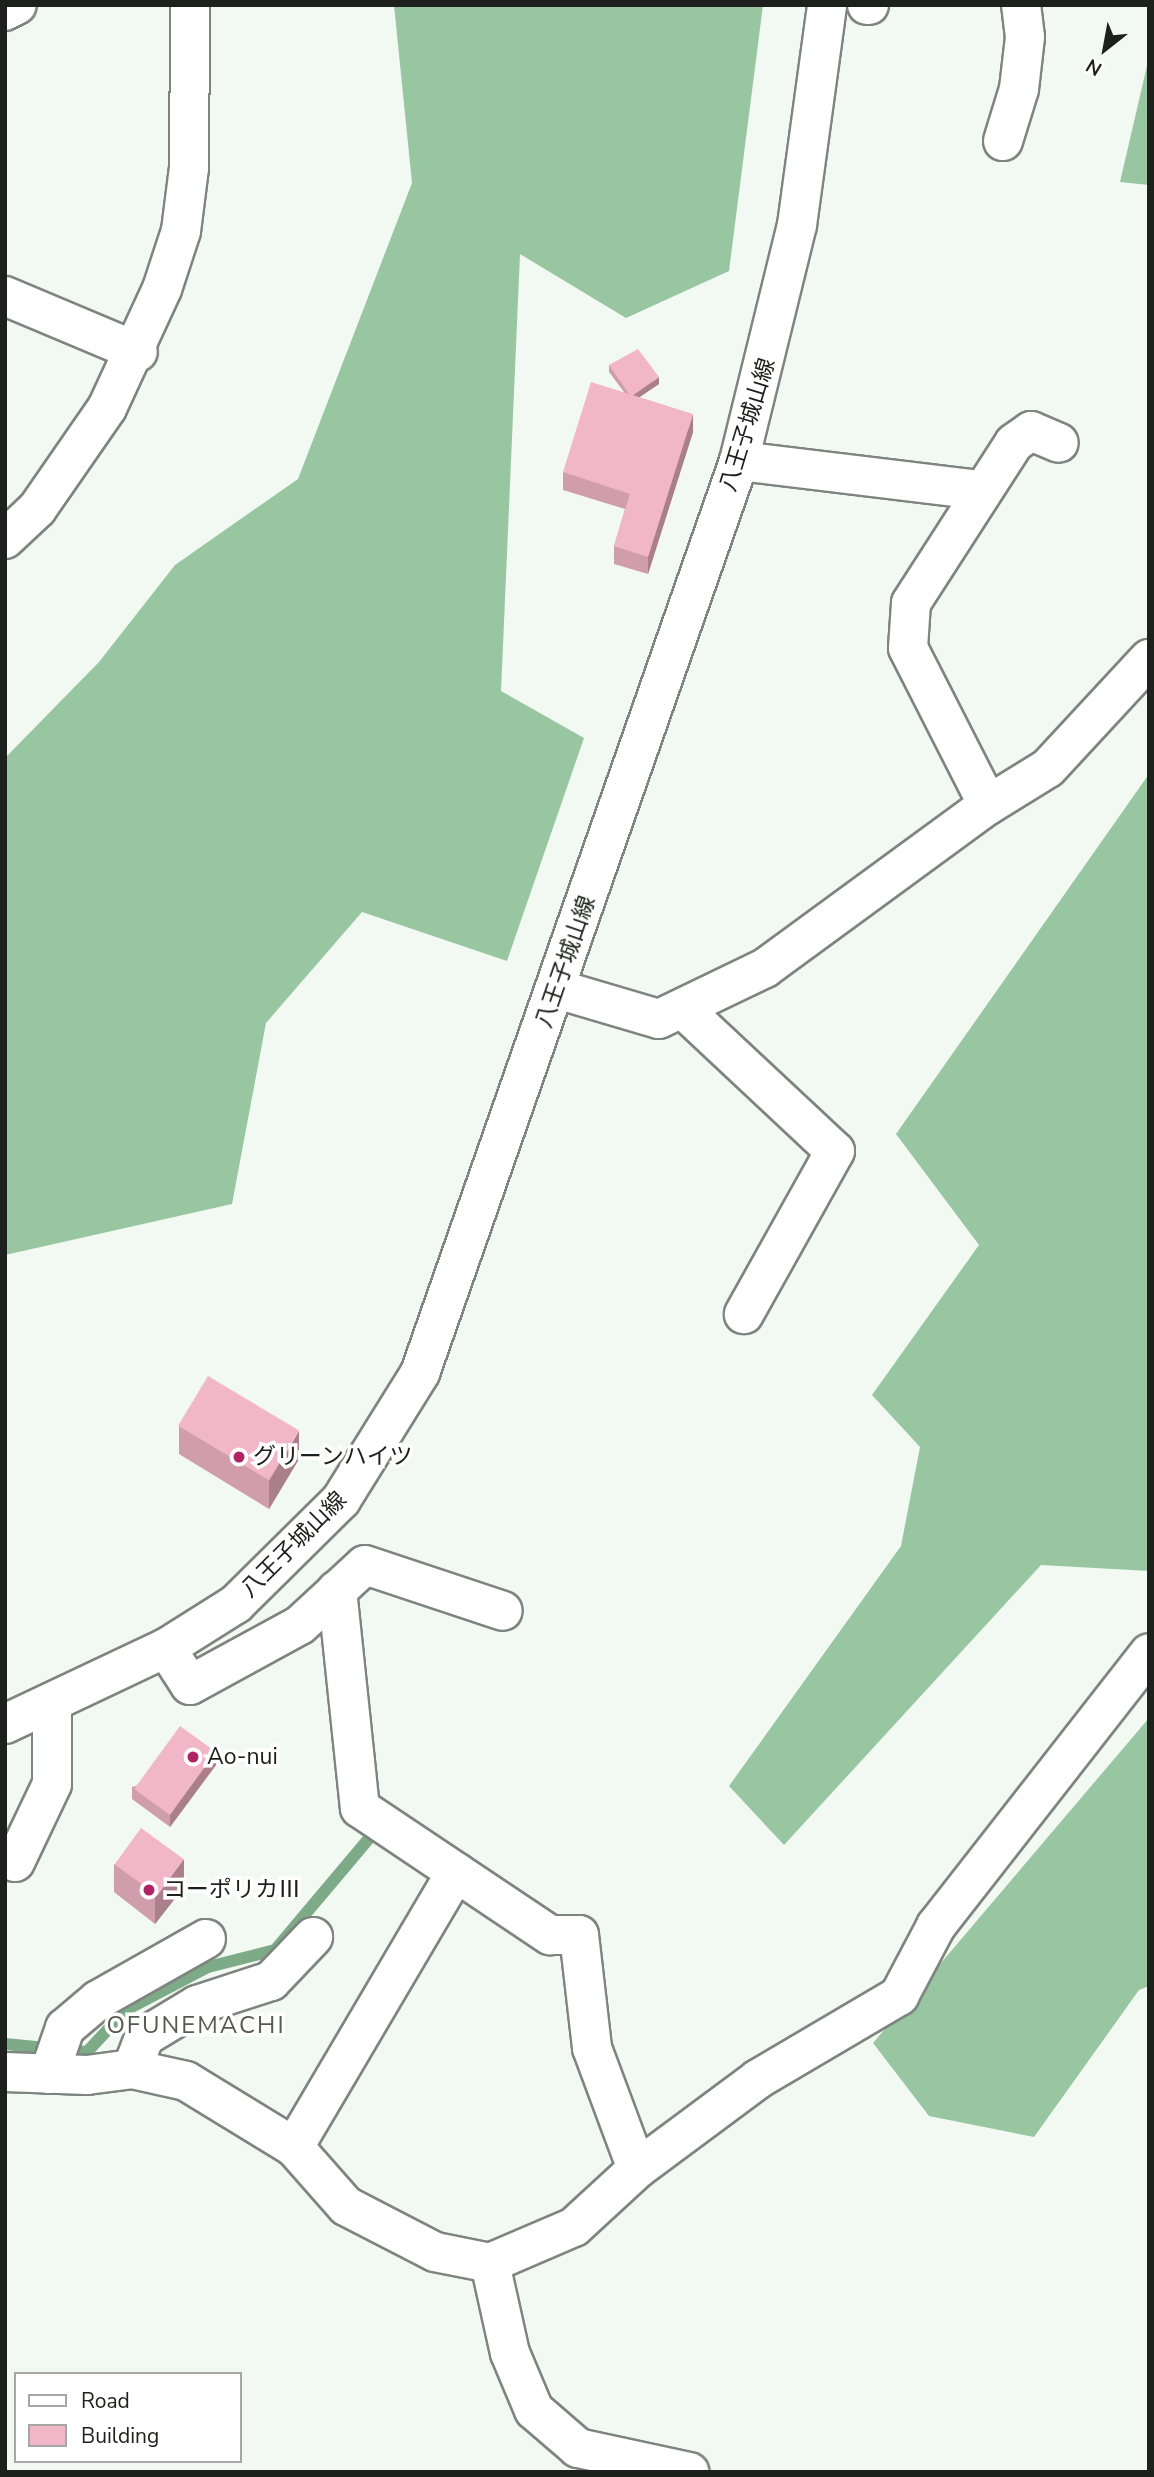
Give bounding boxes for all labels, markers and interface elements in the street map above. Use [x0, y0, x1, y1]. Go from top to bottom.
north arrow [1070, 14, 1140, 84]
text: N [1081, 52, 1107, 82]
street label: 八王子城山線 [715, 355, 781, 495]
street label: 八王子城山線 [530, 892, 602, 1032]
place label: グリーンハイツ [253, 1443, 414, 1471]
marker: グリーンハイツ [231, 1449, 247, 1465]
street label: 八王子城山線 [235, 1486, 353, 1604]
place label: Ao-nui [207, 1743, 278, 1771]
marker: Ao-nui [185, 1749, 201, 1765]
place label: コーポリカⅢ [163, 1876, 301, 1904]
marker: コーポリカⅢ [141, 1882, 157, 1898]
district label: OFUNEMACHI [108, 2012, 284, 2040]
legend [14, 2372, 242, 2463]
text: Road [81, 2387, 130, 2415]
text: Building [81, 2422, 159, 2450]

